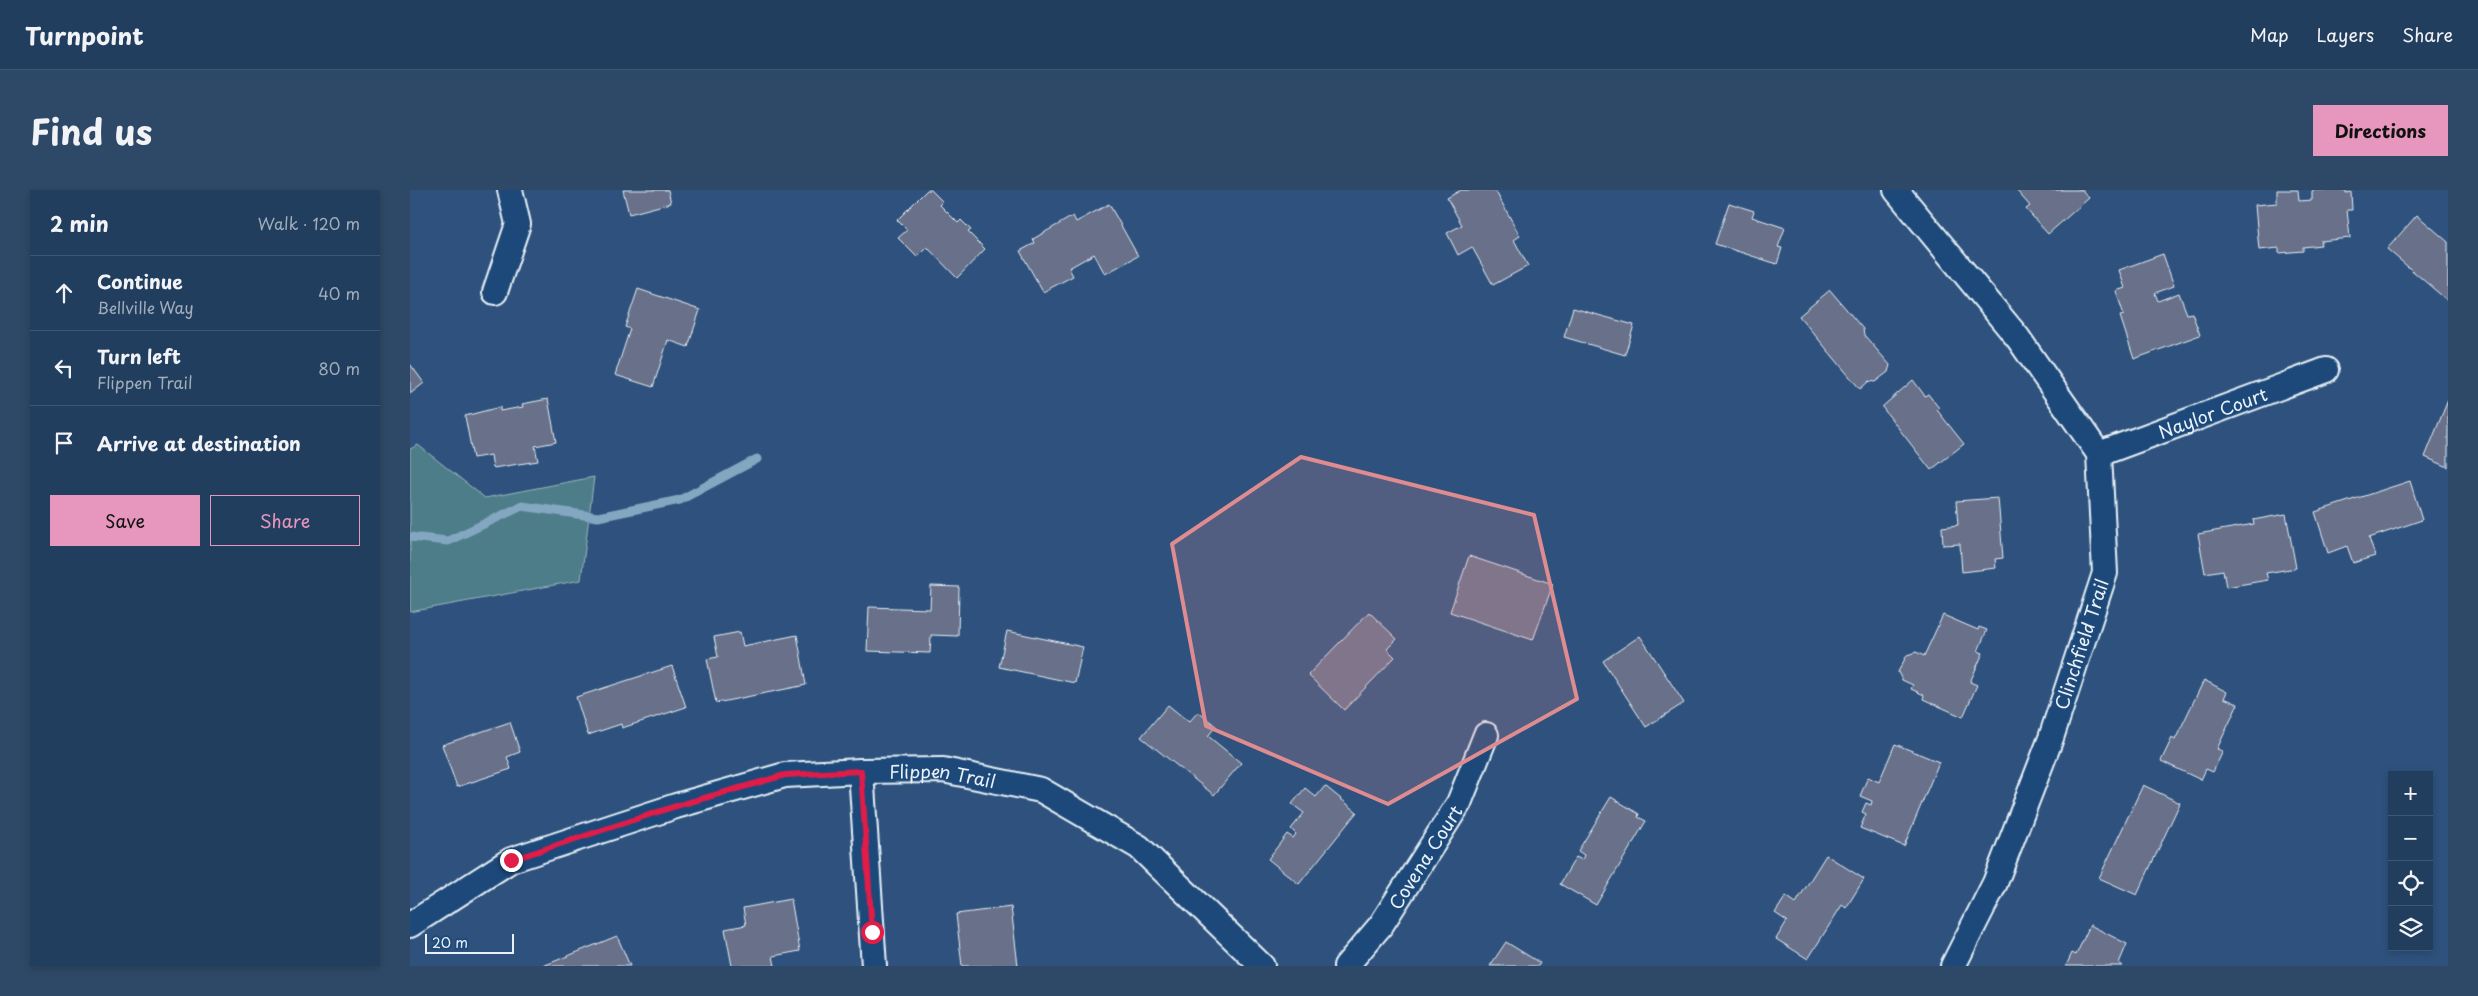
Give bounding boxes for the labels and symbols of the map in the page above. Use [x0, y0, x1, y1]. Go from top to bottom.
street label: Naylor Court [2154, 379, 2271, 445]
street label: Clinchfield Trail [2047, 575, 2115, 713]
street label: Flippen Trail [889, 756, 998, 794]
street label: Covena Court [1381, 799, 1468, 914]
route end [500, 849, 523, 872]
route start [861, 921, 884, 944]
scale bar [425, 931, 514, 954]

